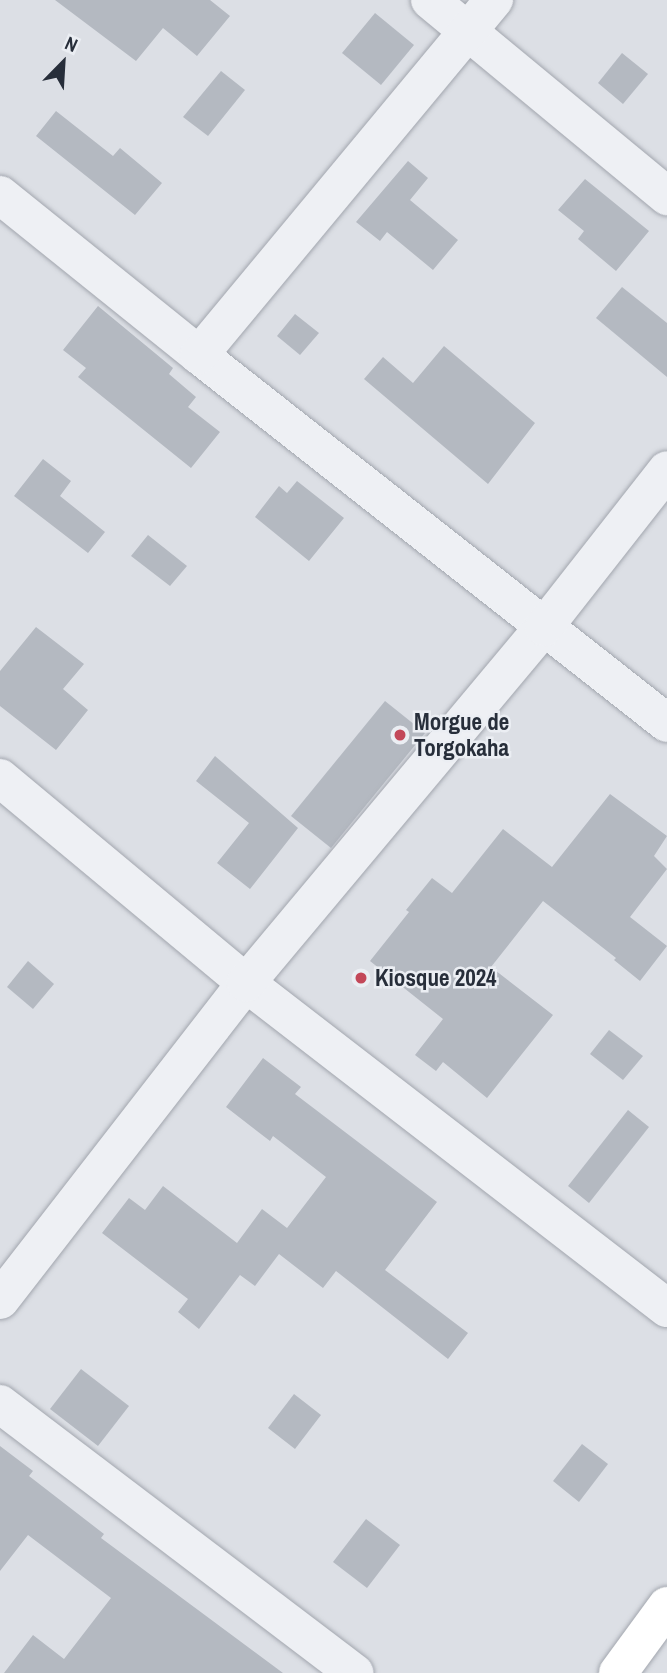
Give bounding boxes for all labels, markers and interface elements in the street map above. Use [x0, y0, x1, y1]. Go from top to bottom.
north arrow [28, 28, 98, 98]
text: N [61, 30, 82, 58]
place label: Morgue de Torgokaha [414, 708, 509, 762]
marker: Morgue de Torgokaha [392, 727, 408, 743]
place label: Kiosque 2024 [375, 964, 497, 992]
marker: Kiosque 2024 [353, 970, 369, 986]

